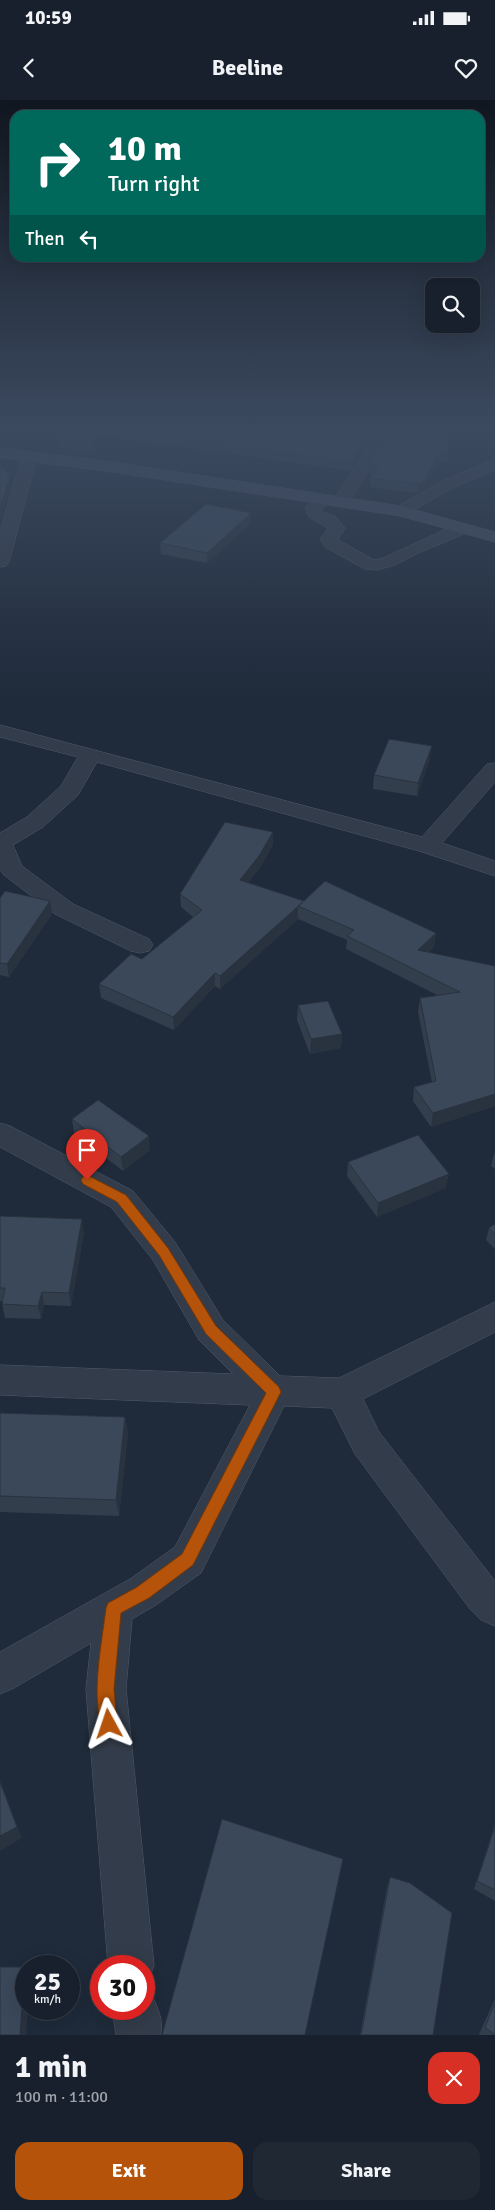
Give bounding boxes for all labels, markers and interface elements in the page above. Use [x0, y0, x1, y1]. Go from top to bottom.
text: 10:59 [25, 6, 72, 30]
icon: back [15, 54, 43, 82]
text: Beeline [212, 54, 283, 81]
icon: heart [452, 54, 480, 82]
text: 10 m [108, 127, 182, 170]
icon: right [25, 130, 90, 195]
text: Turn right [108, 170, 200, 197]
icon: left [75, 225, 103, 253]
text: Then [25, 227, 65, 251]
map controls [425, 278, 480, 333]
button: search [425, 278, 480, 333]
pin [66, 1129, 108, 1180]
icon: arrive [73, 1136, 101, 1164]
position arrow [82, 1697, 134, 1749]
speed limit sign: 30 [90, 1955, 155, 2020]
text: 25 [34, 1966, 61, 1997]
text: km/h [34, 1992, 61, 2007]
text: 1 min [15, 2049, 87, 2086]
button: close [428, 2052, 480, 2104]
text: 100 m · 11:00 [15, 2087, 108, 2107]
button: Exit [15, 2142, 243, 2200]
button: Share [253, 2142, 480, 2200]

